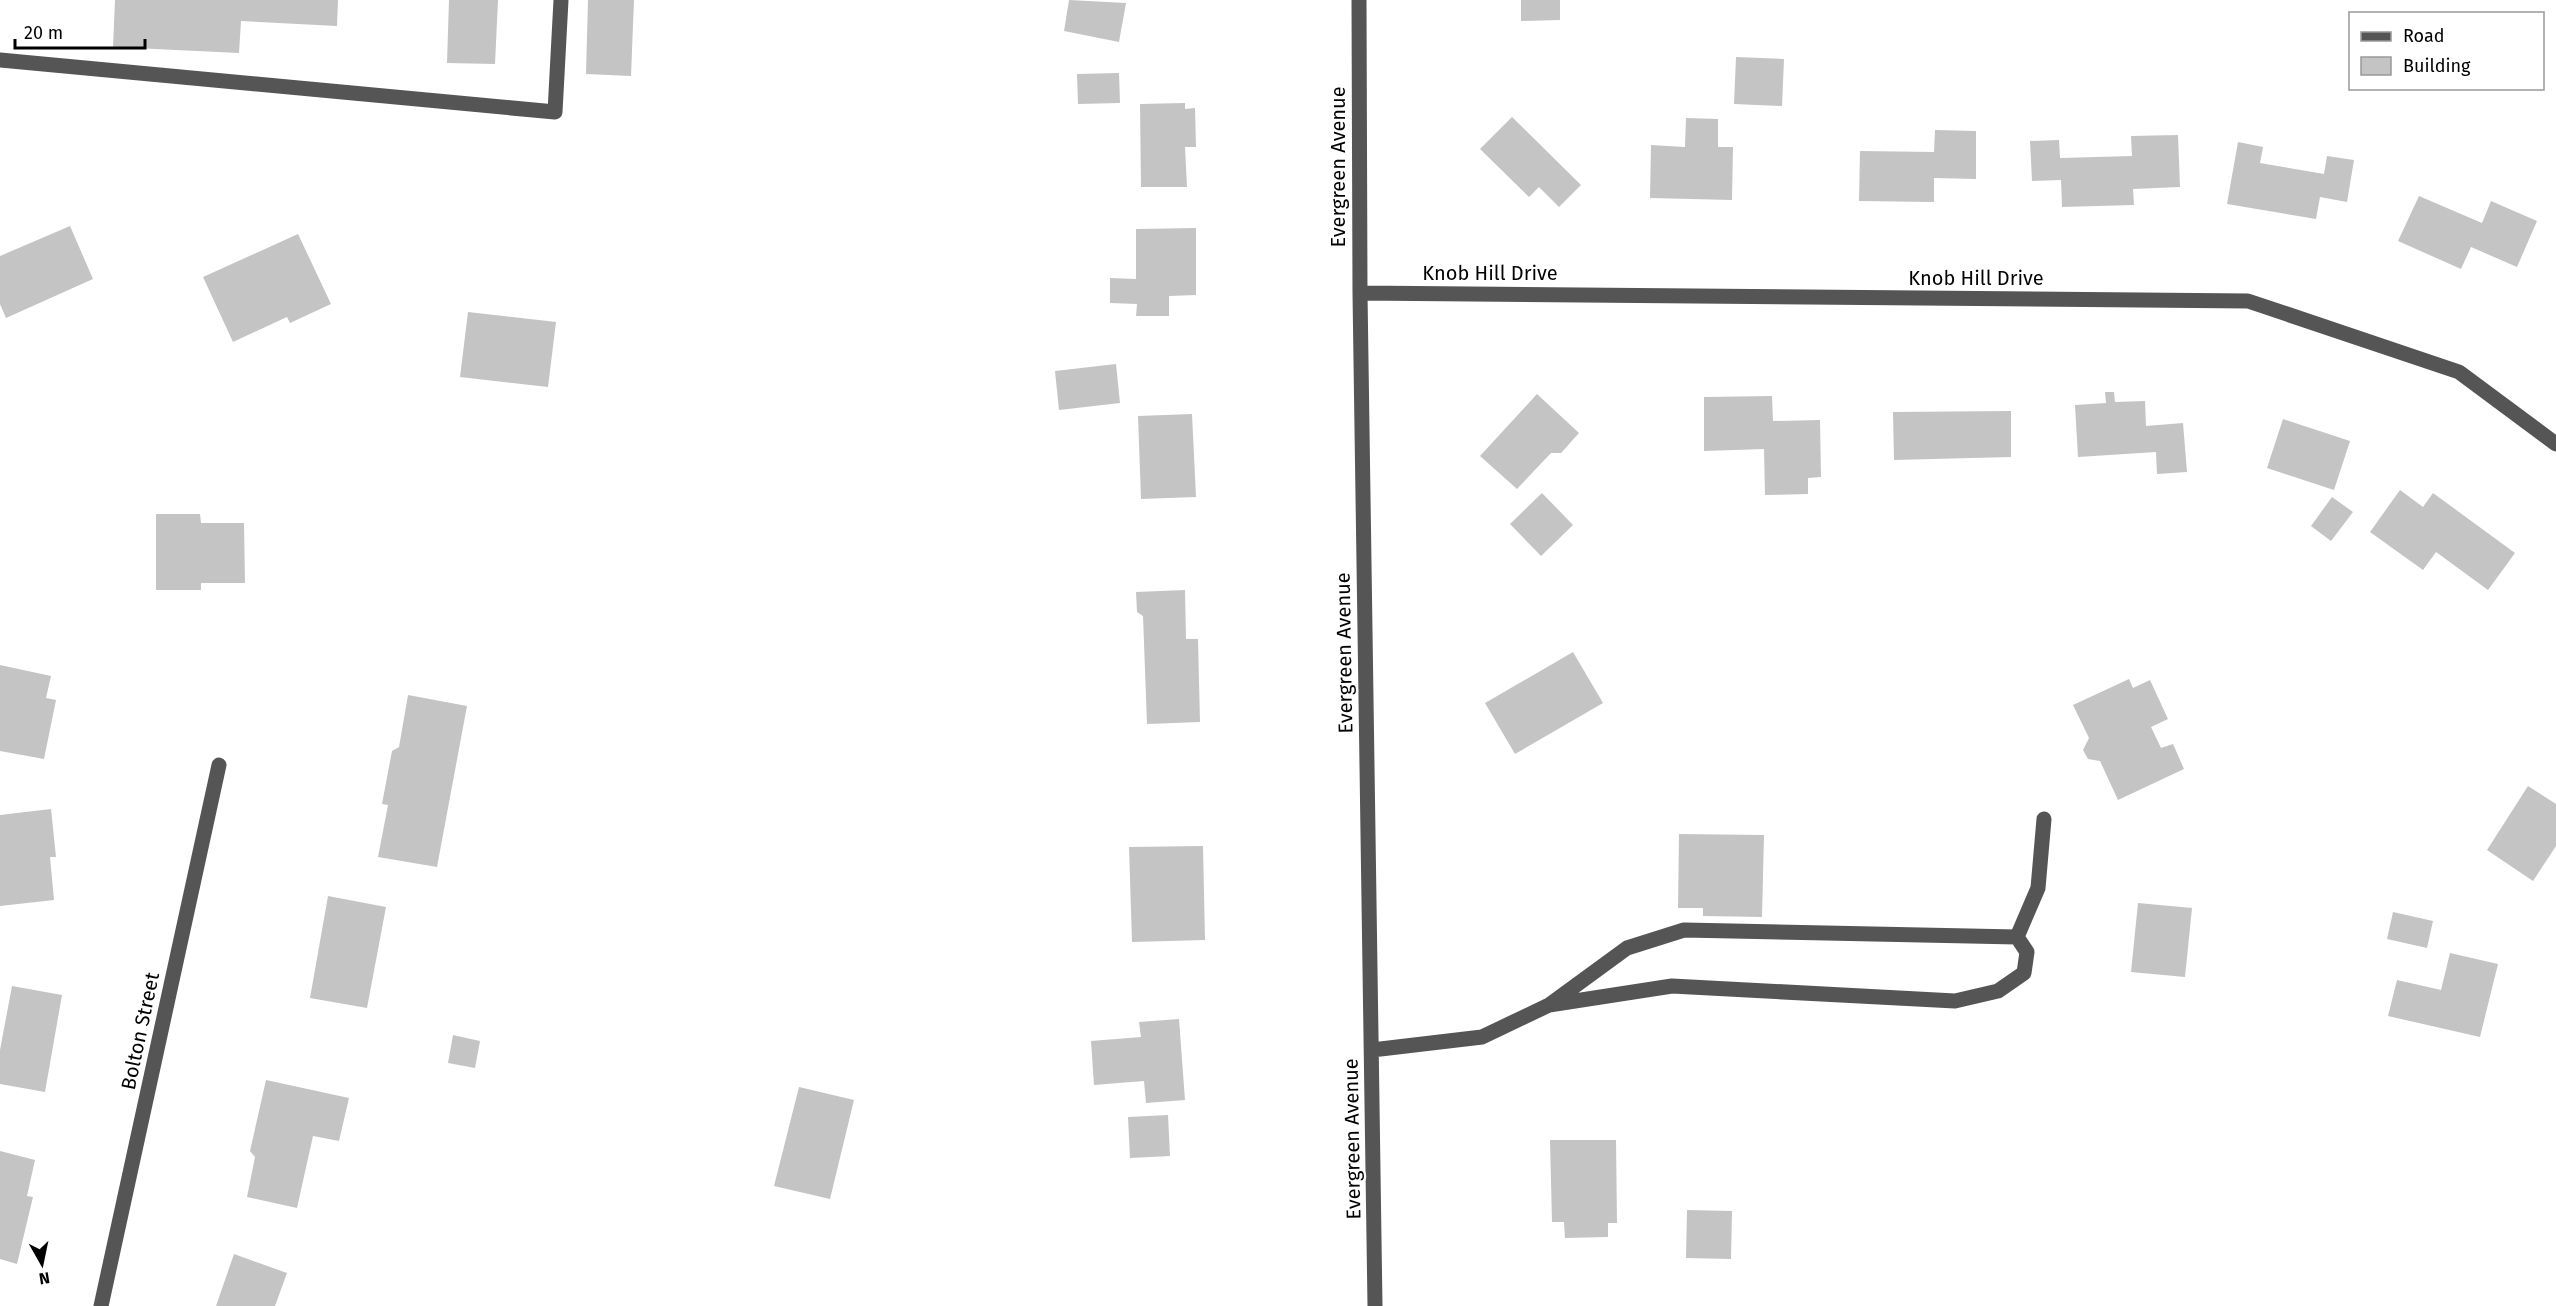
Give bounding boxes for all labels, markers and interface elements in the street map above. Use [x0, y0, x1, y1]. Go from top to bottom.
scale bar [15, 12, 146, 50]
legend [2349, 12, 2544, 90]
text: 20 m [24, 22, 63, 44]
text: Road [2403, 25, 2445, 47]
text: Building [2403, 55, 2471, 77]
street label: Evergreen Avenue [1326, 86, 1350, 248]
street label: Knob Hill Drive [1422, 261, 1558, 285]
street label: Knob Hill Drive [1908, 266, 2044, 290]
street label: Evergreen Avenue [1331, 572, 1357, 734]
street label: Bolton Street [116, 969, 164, 1092]
street label: Evergreen Avenue [1339, 1058, 1365, 1220]
north arrow [12, 1234, 72, 1294]
text: N [38, 1268, 51, 1289]

